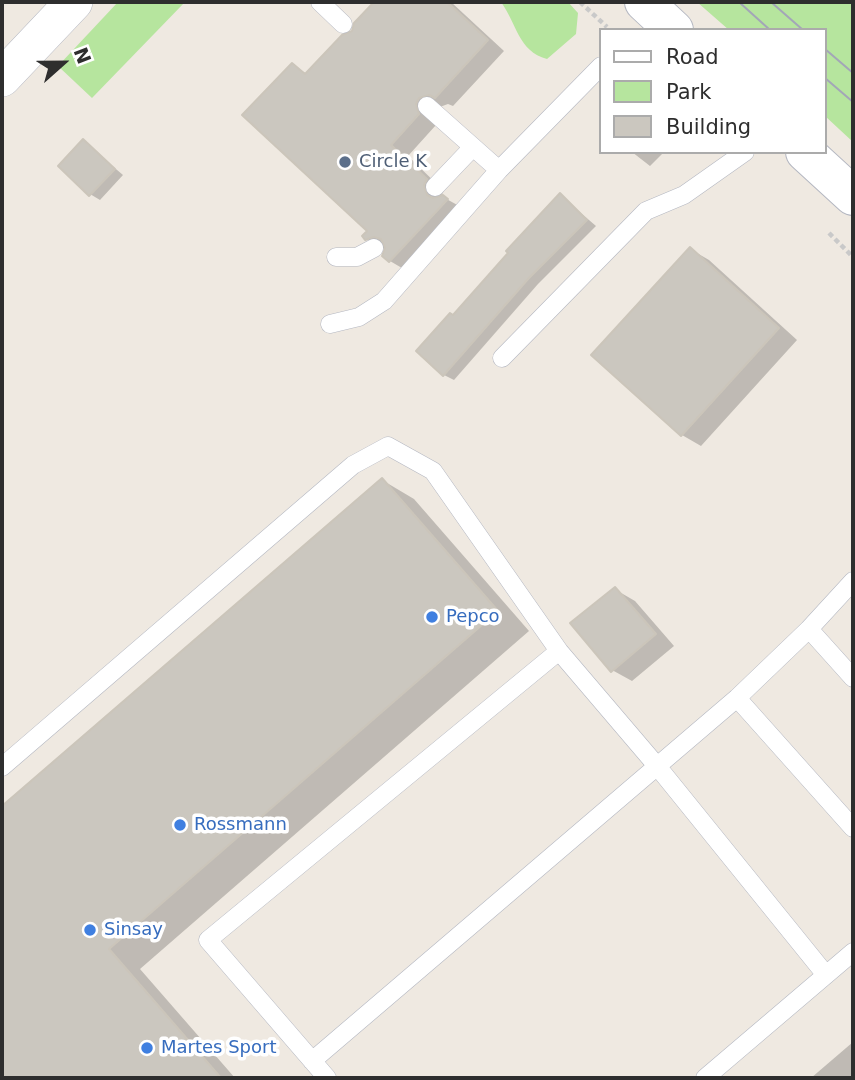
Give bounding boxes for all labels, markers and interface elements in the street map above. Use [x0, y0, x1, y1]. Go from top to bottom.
north arrow [28, 28, 98, 98]
legend [600, 28, 827, 154]
text: N [69, 44, 96, 67]
text: Road [666, 45, 719, 69]
text: Park [666, 80, 711, 104]
text: Building [666, 115, 751, 139]
place label: Circle K [359, 151, 427, 173]
marker: Circle K [337, 154, 353, 170]
place label: Pepco [446, 606, 500, 628]
marker: Pepco [424, 609, 440, 625]
place label: Rossmann [194, 814, 287, 836]
marker: Rossmann [172, 817, 188, 833]
place label: Sinsay [104, 919, 163, 941]
marker: Sinsay [82, 922, 98, 938]
place label: Martes Sport [161, 1037, 277, 1059]
marker: Martes Sport [139, 1040, 155, 1056]

